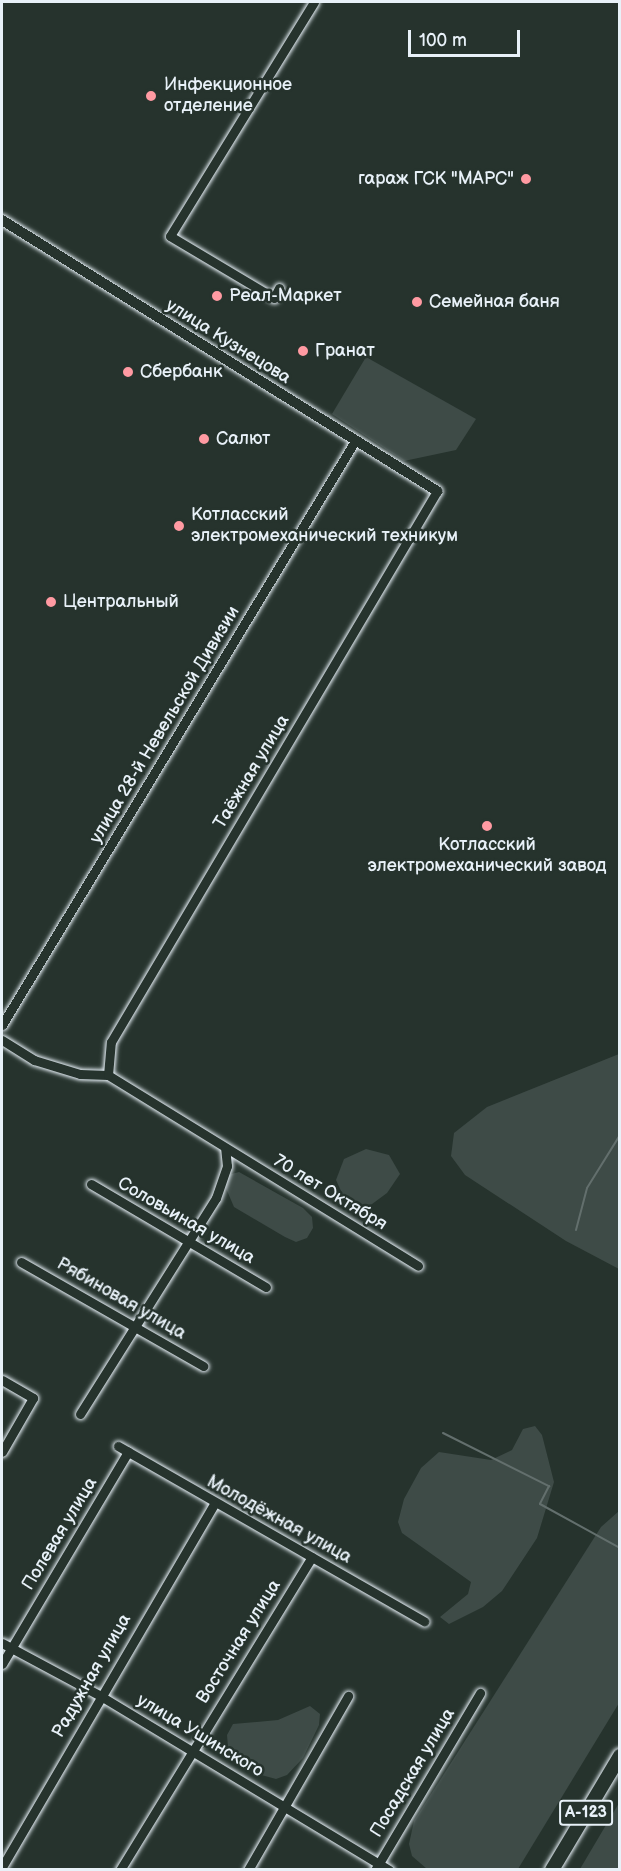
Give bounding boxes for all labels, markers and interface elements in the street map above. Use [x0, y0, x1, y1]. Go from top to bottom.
scale bar [411, 18, 524, 56]
text: 100 m [419, 30, 467, 51]
place label: Инфекционное отделение [164, 75, 292, 118]
marker: Инфекционное отделение [142, 87, 160, 105]
place label: гараж ГСК "МАРС" [358, 168, 514, 190]
marker: гараж ГСК "МАРС" [519, 172, 533, 186]
place label: Реал-Маркет [229, 285, 342, 307]
marker: Реал-Маркет [210, 289, 224, 303]
place label: Семейная баня [429, 291, 560, 313]
street label: улица Кузнецова [161, 295, 295, 389]
marker: Семейная баня [410, 295, 424, 309]
place label: Гранат [315, 340, 375, 362]
marker: Гранат [296, 344, 310, 358]
place label: Сбербанк [140, 361, 222, 383]
marker: Сбербанк [121, 365, 135, 379]
place label: Салют [216, 428, 270, 450]
marker: Салют [197, 432, 211, 446]
place label: Котласский электромеханический техникум [191, 505, 458, 548]
marker: Котласский электромеханический техникум [172, 519, 186, 533]
place label: Центральный [63, 591, 179, 613]
marker: Центральный [44, 595, 58, 609]
street label: улица 28-й Невельской Дивизии [85, 602, 245, 848]
street label: Таёжная улица [210, 711, 294, 833]
marker: Котласский электромеханический завод [480, 819, 494, 833]
place label: Котласский электромеханический завод [367, 835, 607, 878]
street label: 70 лет Октября [269, 1151, 391, 1235]
street label: Соловьиная улица [114, 1173, 258, 1269]
street label: Рябиновая улица [53, 1253, 189, 1345]
street label: Молодёжная улица [203, 1471, 355, 1569]
street label: Полевая улица [18, 1474, 102, 1594]
street label: Восточная улица [192, 1576, 286, 1708]
street label: Радужная улица [48, 1610, 136, 1742]
street label: улица Ушинского [133, 1690, 267, 1782]
street label: Посадская улица [366, 1705, 460, 1841]
road number: А-123 [559, 1800, 613, 1826]

